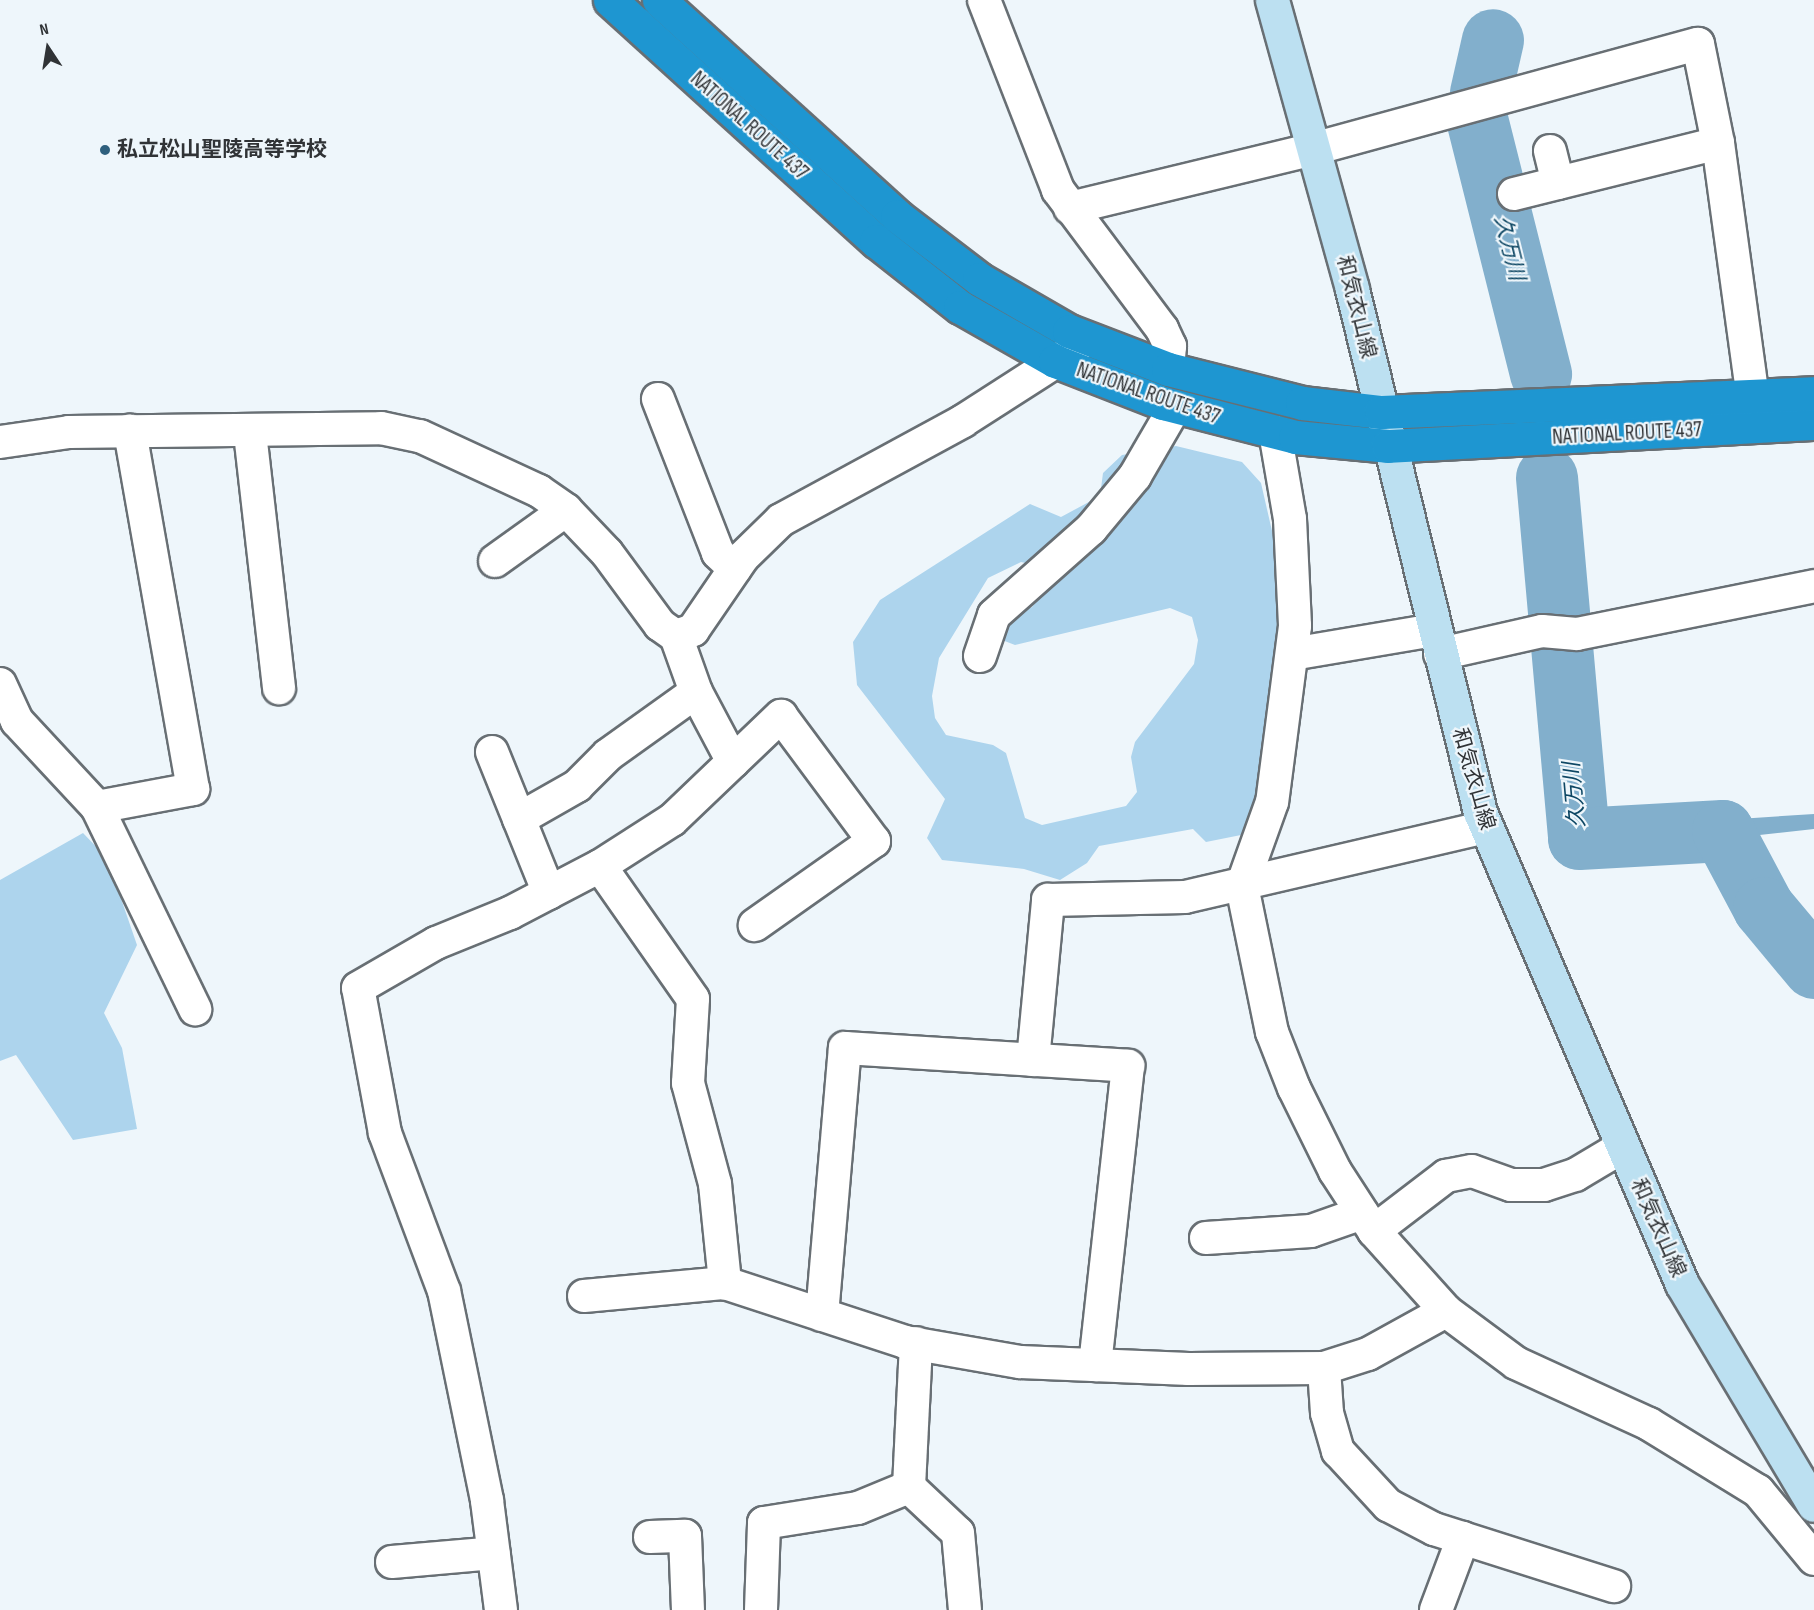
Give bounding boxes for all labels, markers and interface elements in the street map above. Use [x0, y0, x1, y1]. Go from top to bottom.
north arrow [18, 18, 78, 78]
text: N [38, 20, 50, 40]
street label: NATIONAL ROUTE 437 [685, 67, 813, 185]
place label: 私立松山聖陵高等学校 [117, 137, 327, 163]
marker: 私立松山聖陵高等学校 [98, 143, 112, 157]
water label: 久万川 [1488, 213, 1530, 283]
street label: 和気衣山線 [1331, 253, 1381, 361]
street label: NATIONAL ROUTE 437 [1073, 358, 1223, 430]
street label: NATIONAL ROUTE 437 [1552, 418, 1702, 450]
street label: 和気衣山線 [1446, 725, 1500, 833]
water label: 久万川 [1559, 761, 1591, 829]
street label: 和気衣山線 [1625, 1175, 1691, 1281]

